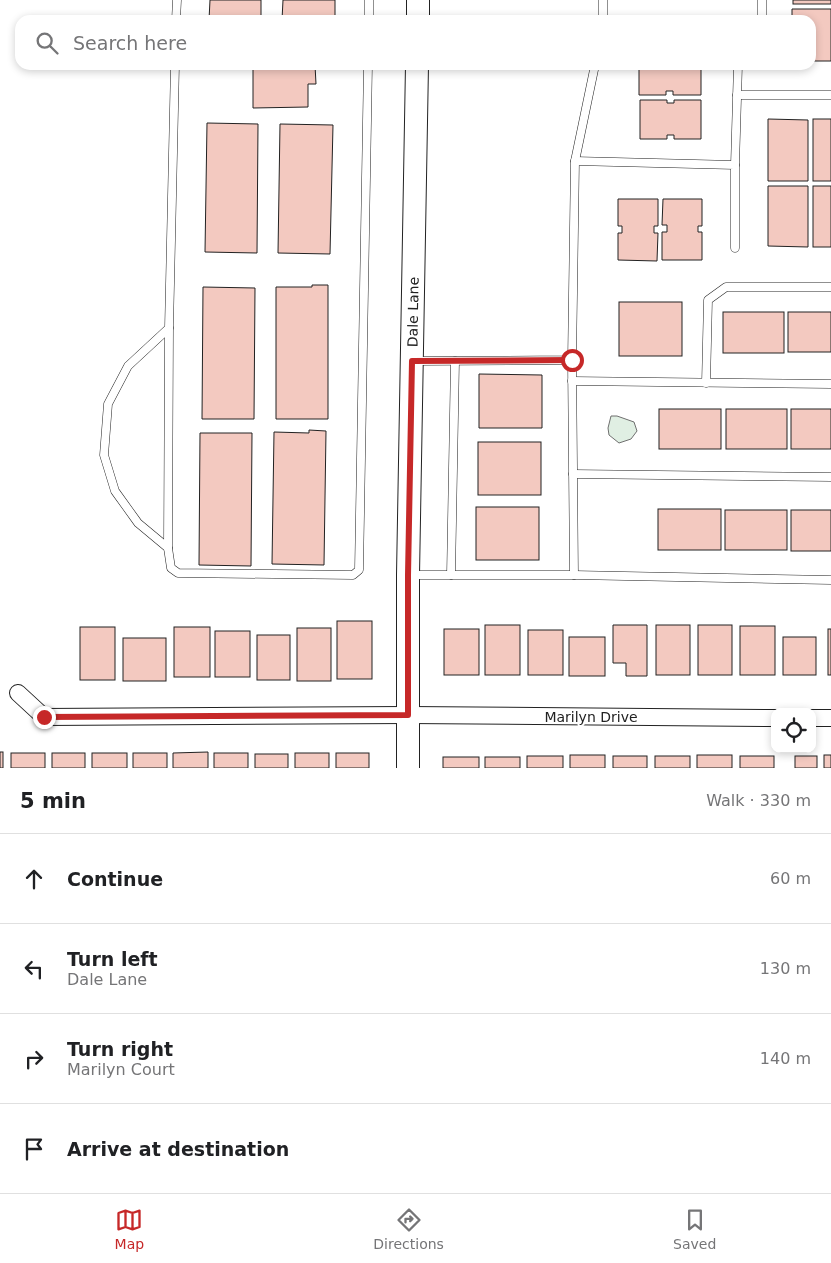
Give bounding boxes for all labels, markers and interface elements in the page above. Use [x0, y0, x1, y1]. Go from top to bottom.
search box [15, 15, 816, 70]
icon: search [33, 29, 61, 57]
text: Search here [73, 32, 187, 54]
street label: Dale Lane [404, 277, 422, 347]
route start [561, 349, 584, 372]
route end [33, 706, 56, 729]
map controls [771, 708, 816, 753]
button: locate [771, 708, 816, 753]
street label: Marilyn Drive [544, 709, 638, 725]
text: 5 min [20, 789, 86, 813]
text: Walk · 330 m [706, 791, 811, 810]
icon: ahead [20, 865, 48, 893]
text: Continue [67, 868, 163, 890]
text: 60 m [770, 869, 811, 888]
text: Turn left [67, 948, 158, 970]
icon: left [20, 955, 48, 983]
text: 130 m [760, 959, 811, 978]
text: Dale Lane [67, 970, 147, 989]
text: Turn right [67, 1038, 173, 1060]
icon: right [20, 1045, 48, 1073]
text: 140 m [760, 1049, 811, 1068]
text: Marilyn Court [67, 1060, 175, 1079]
icon: arrive [20, 1135, 48, 1163]
text: Arrive at destination [67, 1138, 289, 1160]
tab: Map [115, 1206, 144, 1252]
tab: Directions [373, 1206, 444, 1252]
tab: Saved [673, 1206, 716, 1252]

